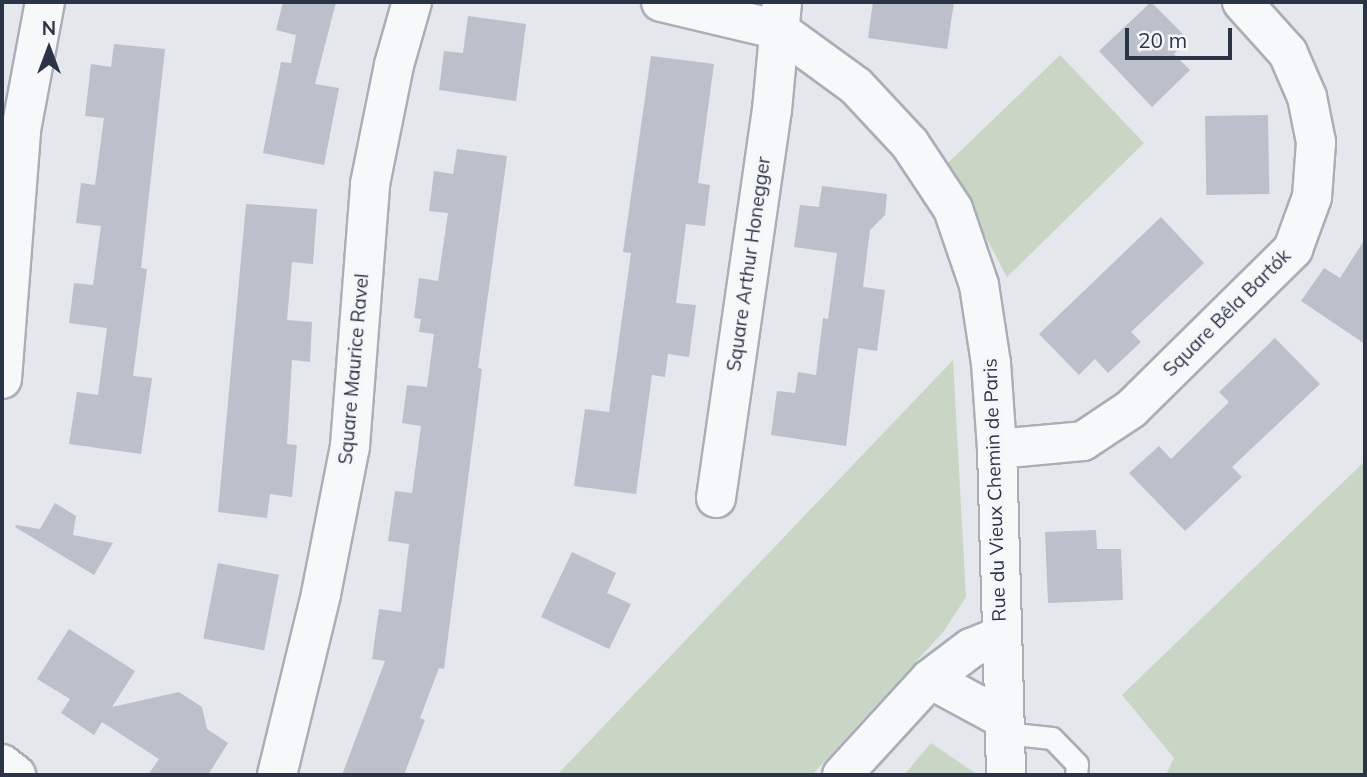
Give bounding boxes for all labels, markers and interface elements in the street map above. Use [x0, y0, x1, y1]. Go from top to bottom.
north arrow [14, 14, 84, 84]
scale bar [1129, 14, 1236, 58]
text: N [42, 16, 56, 40]
text: 20 m [1138, 27, 1187, 53]
street label: Square Arthur Honegger [723, 155, 775, 373]
street label: Square Bêla Bartók [1159, 245, 1295, 381]
street label: Square Maurice Ravel [334, 273, 374, 465]
street label: Rue du Vieux Chemin de Paris [979, 358, 1011, 622]

